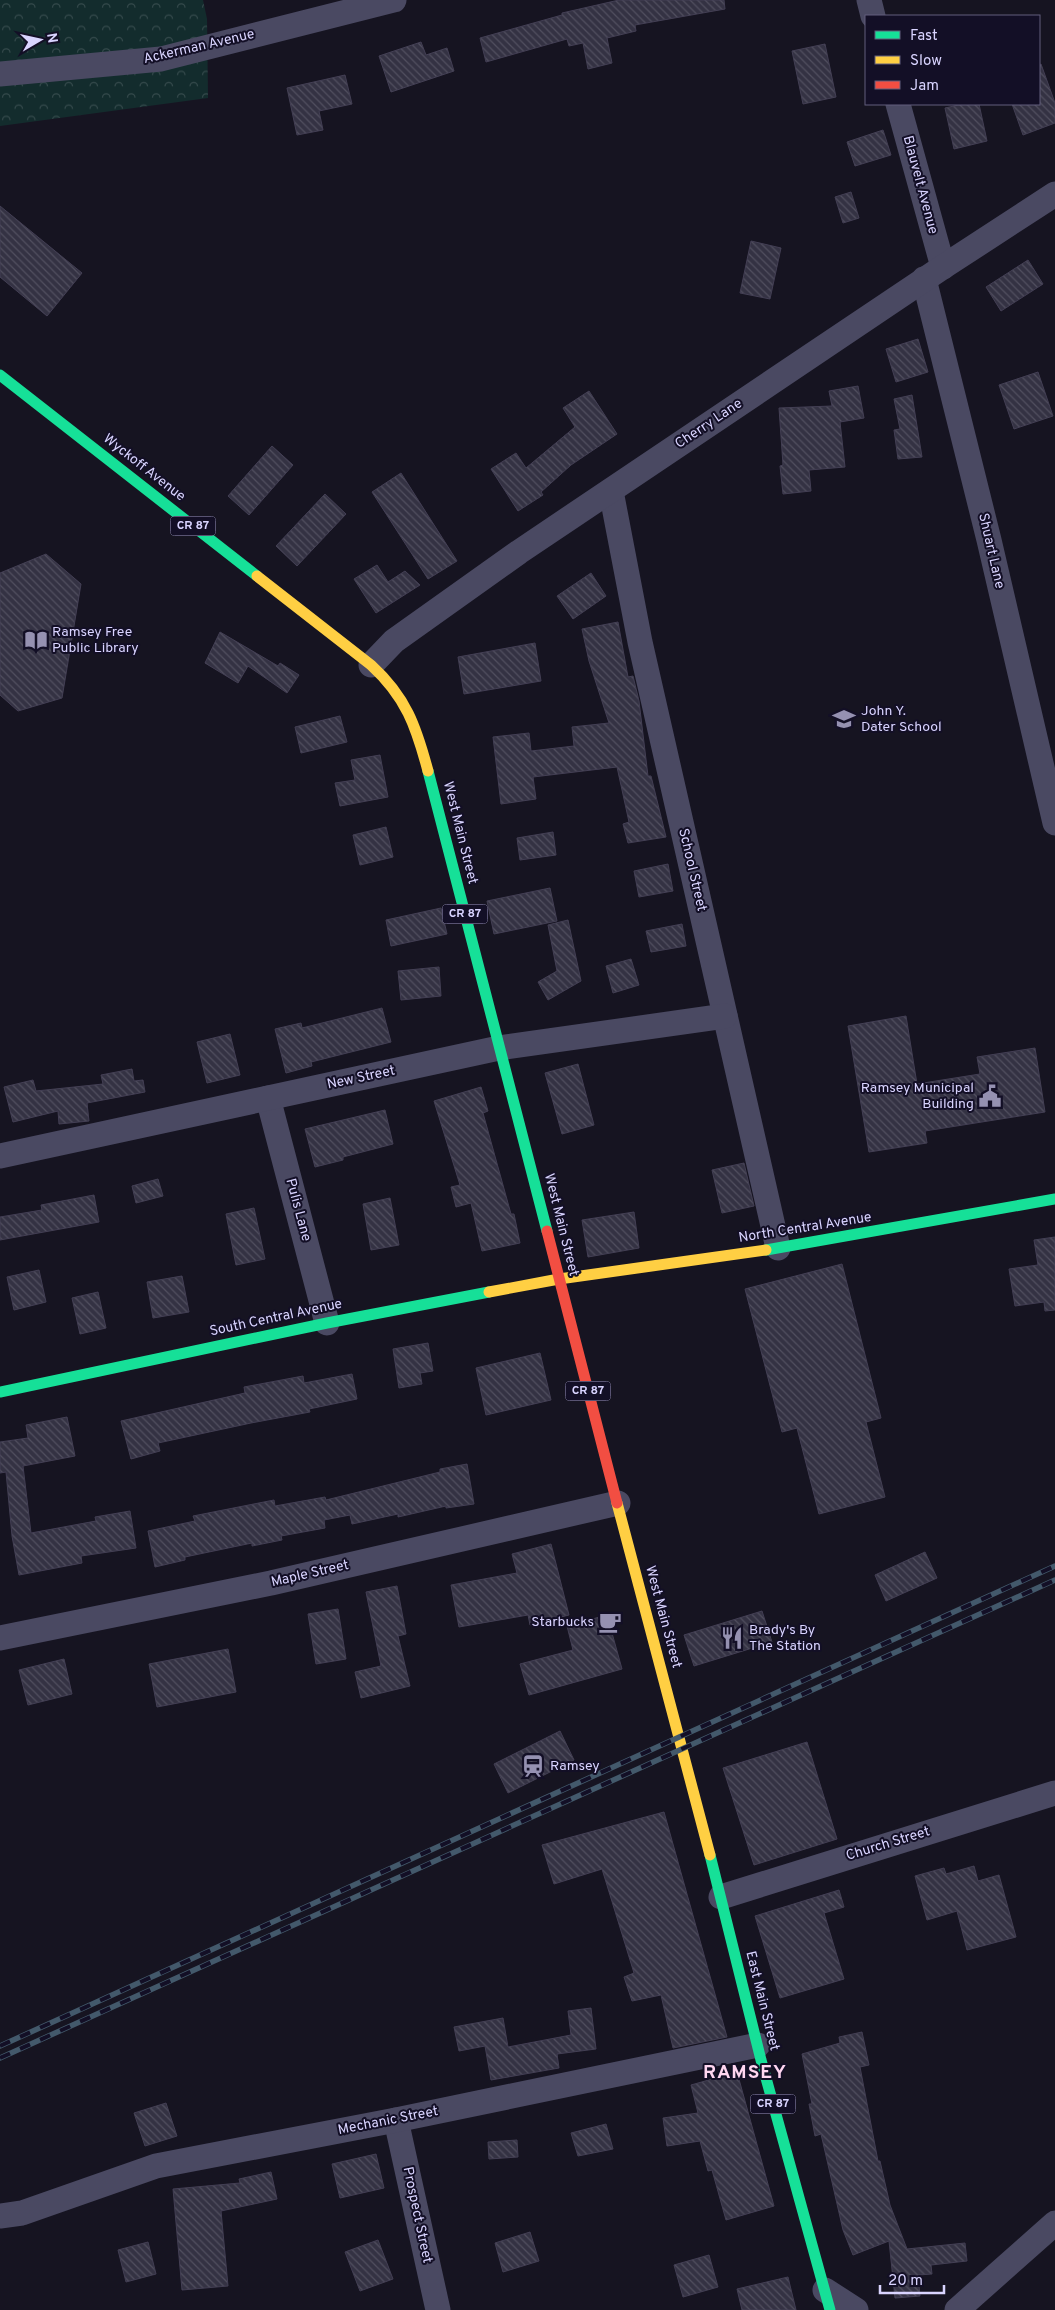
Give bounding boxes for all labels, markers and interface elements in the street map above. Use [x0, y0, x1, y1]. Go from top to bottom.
north arrow [15, 15, 65, 65]
legend [865, 15, 1040, 105]
street label: Ackerman Avenue [142, 26, 256, 68]
text: Fast [910, 27, 938, 46]
text: N [42, 32, 61, 45]
text: Slow [910, 52, 942, 71]
text: Jam [910, 77, 939, 96]
street label: Blauvelt Avenue [899, 134, 941, 236]
street label: Cherry Lane [672, 395, 746, 453]
street label: Wyckoff Avenue [99, 431, 189, 505]
street label: Shuart Lane [974, 512, 1008, 590]
road number: CR 87 [170, 516, 216, 536]
place label: Ramsey Free Public Library [52, 624, 139, 657]
library icon: Ramsey Free Public Library [23, 627, 49, 653]
place label: John Y. Dater School [861, 703, 942, 736]
school or university icon: John Y. Dater School [831, 706, 857, 732]
street label: West Main Street [439, 780, 481, 886]
street label: School Street [674, 827, 710, 913]
road number: CR 87 [442, 904, 488, 924]
street label: New Street [325, 1062, 397, 1094]
place label: Ramsey Municipal Building [861, 1080, 974, 1113]
public building icon: Ramsey Municipal Building [977, 1083, 1003, 1109]
street label: West Main Street [540, 1172, 582, 1278]
street label: Pulis Lane [281, 1177, 315, 1243]
street label: North Central Avenue [737, 1209, 873, 1247]
street label: South Central Avenue [208, 1296, 344, 1340]
road number: CR 87 [566, 1382, 610, 1400]
street label: Maple Street [269, 1557, 351, 1591]
street label: West Main Street [641, 1564, 685, 1670]
cafe icon: Starbucks [597, 1609, 623, 1635]
place label: Starbucks [531, 1614, 594, 1631]
place label: Brady's By The Station [749, 1622, 821, 1655]
restaurant icon: Brady's By The Station [719, 1625, 745, 1651]
station icon: Ramsey [520, 1753, 546, 1779]
place label: Ramsey [550, 1758, 600, 1775]
street label: Church Street [844, 1823, 932, 1865]
street label: East Main Street [741, 1949, 783, 2053]
district label: RAMSEY [703, 2061, 787, 2085]
road number: CR 87 [750, 2094, 796, 2114]
street label: Mechanic Street [336, 2103, 440, 2139]
street label: Prospect Street [398, 2165, 436, 2265]
scale bar [880, 2262, 944, 2294]
text: 20 m [888, 2272, 923, 2291]

